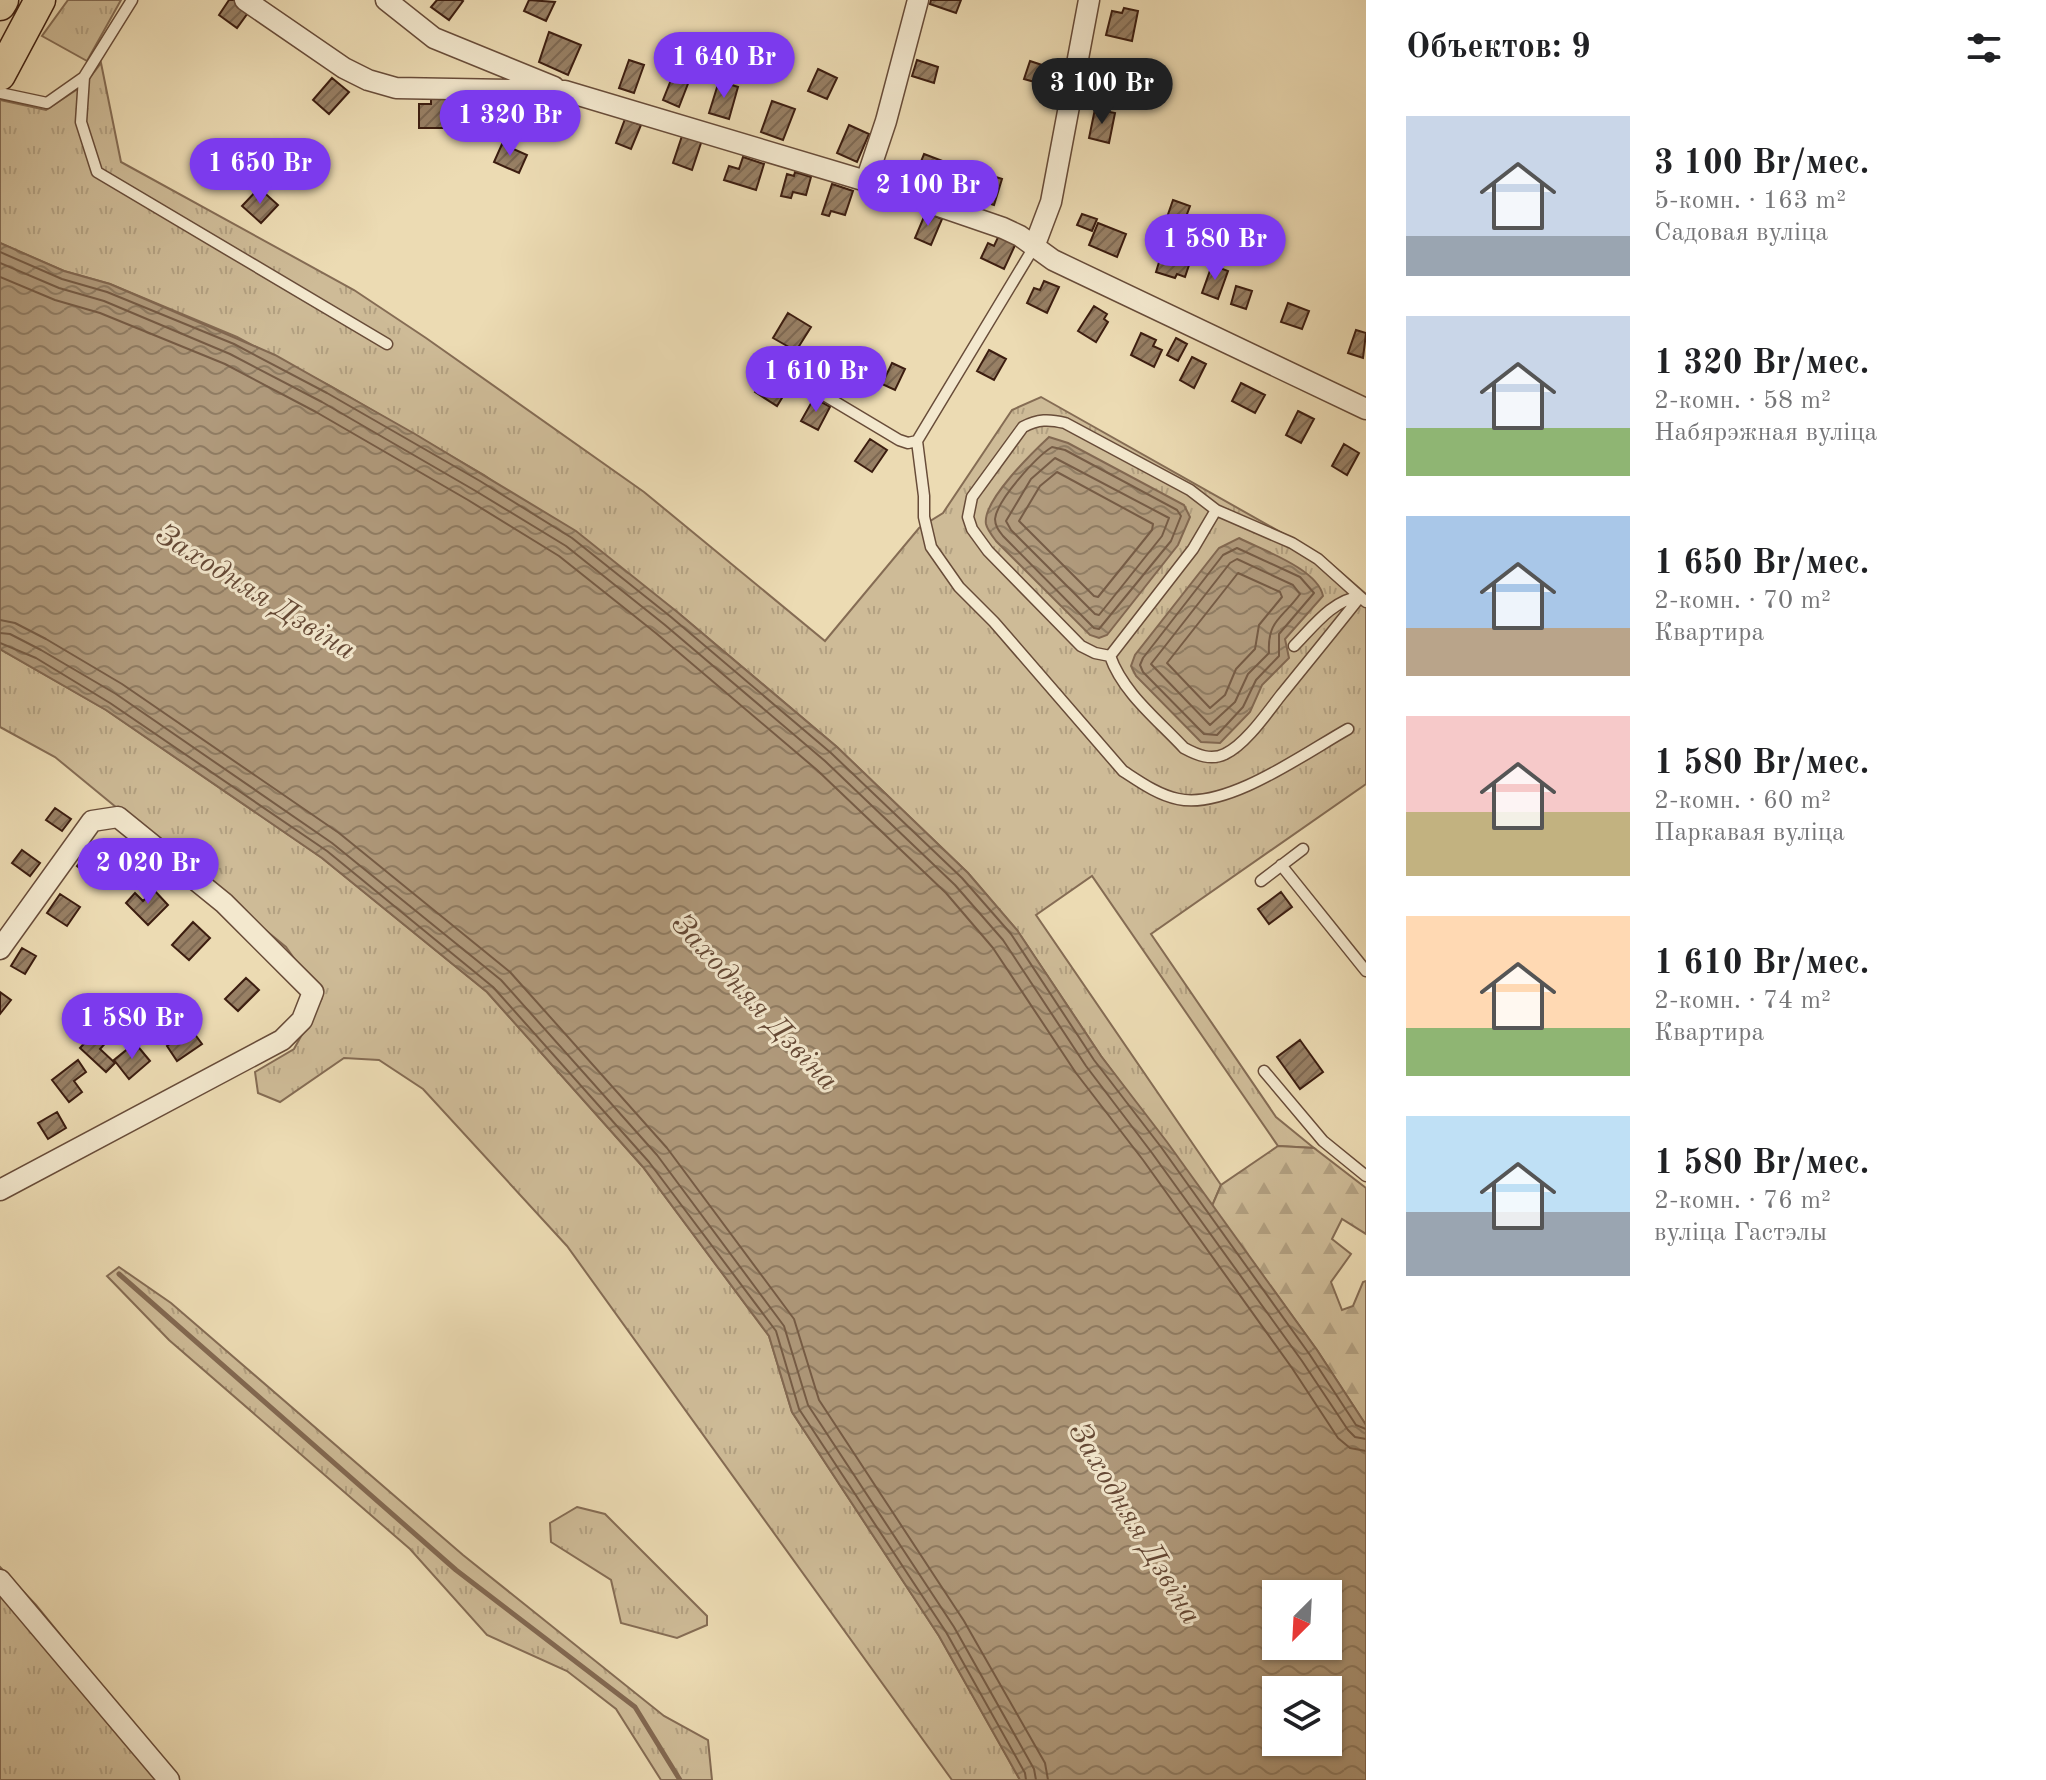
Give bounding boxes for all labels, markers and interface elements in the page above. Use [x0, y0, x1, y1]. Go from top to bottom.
icon: filters [1962, 26, 2006, 70]
text: Объектов: 9 [1406, 31, 1591, 65]
pin: 1 640 Br [641, 32, 807, 100]
text: 1 640 Br [672, 45, 776, 71]
pin: 3 100 Br [1019, 58, 1185, 126]
text: 3 100 Br [1050, 71, 1154, 97]
pin: 1 320 Br [427, 90, 593, 158]
text: 1 320 Br [458, 103, 562, 129]
pin: 1 650 Br [177, 138, 343, 206]
text: 3 100 Br/мес. [1654, 147, 1869, 181]
icon: home [1470, 148, 1566, 244]
text: 1 650 Br [208, 151, 312, 177]
pin: 2 100 Br [845, 160, 1011, 228]
text: 2 100 Br [876, 173, 980, 199]
text: 5-комн. · 163 m² [1654, 188, 1846, 214]
pin: 1 580 Br [1132, 214, 1298, 282]
text: Садовая вуліца [1654, 220, 1828, 246]
text: 1 580 Br [1163, 227, 1267, 253]
pin: 1 610 Br [733, 346, 899, 414]
text: 1 320 Br/мес. [1654, 347, 1869, 381]
icon: home [1470, 348, 1566, 444]
text: 1 610 Br [764, 359, 868, 385]
text: 2-комн. · 58 m² [1654, 388, 1831, 414]
text: Набярэжная вуліца [1654, 420, 1877, 446]
water label: Заходняя Дзвіна [150, 519, 361, 666]
text: 1 650 Br/мес. [1654, 547, 1869, 581]
icon: home [1470, 548, 1566, 644]
text: 2-комн. · 70 m² [1654, 588, 1831, 614]
text: Квартира [1654, 620, 1764, 646]
text: 1 580 Br/мес. [1654, 747, 1869, 781]
icon: home [1470, 748, 1566, 844]
text: 2-комн. · 60 m² [1654, 788, 1831, 814]
text: Паркавая вуліца [1654, 820, 1845, 846]
pin: 2 020 Br [65, 838, 231, 906]
text: 2 020 Br [96, 851, 200, 877]
water label: Заходняя Дзвіна [665, 908, 844, 1097]
text: 1 610 Br/мес. [1654, 947, 1869, 981]
icon: home [1470, 948, 1566, 1044]
text: 2-комн. · 74 m² [1654, 988, 1831, 1014]
pin: 1 580 Br [49, 993, 215, 1061]
text: 1 580 Br [80, 1006, 184, 1032]
text: Квартира [1654, 1020, 1764, 1046]
text: 1 580 Br/мес. [1654, 1147, 1869, 1181]
icon: home [1470, 1148, 1566, 1244]
text: 2-комн. · 76 m² [1654, 1188, 1831, 1214]
text: вуліца Гастэлы [1654, 1220, 1827, 1246]
water label: Заходняя Дзвіна [1062, 1417, 1207, 1630]
north arrow [1262, 1580, 1342, 1660]
map controls [1262, 1580, 1342, 1756]
button: layers [1262, 1676, 1342, 1756]

